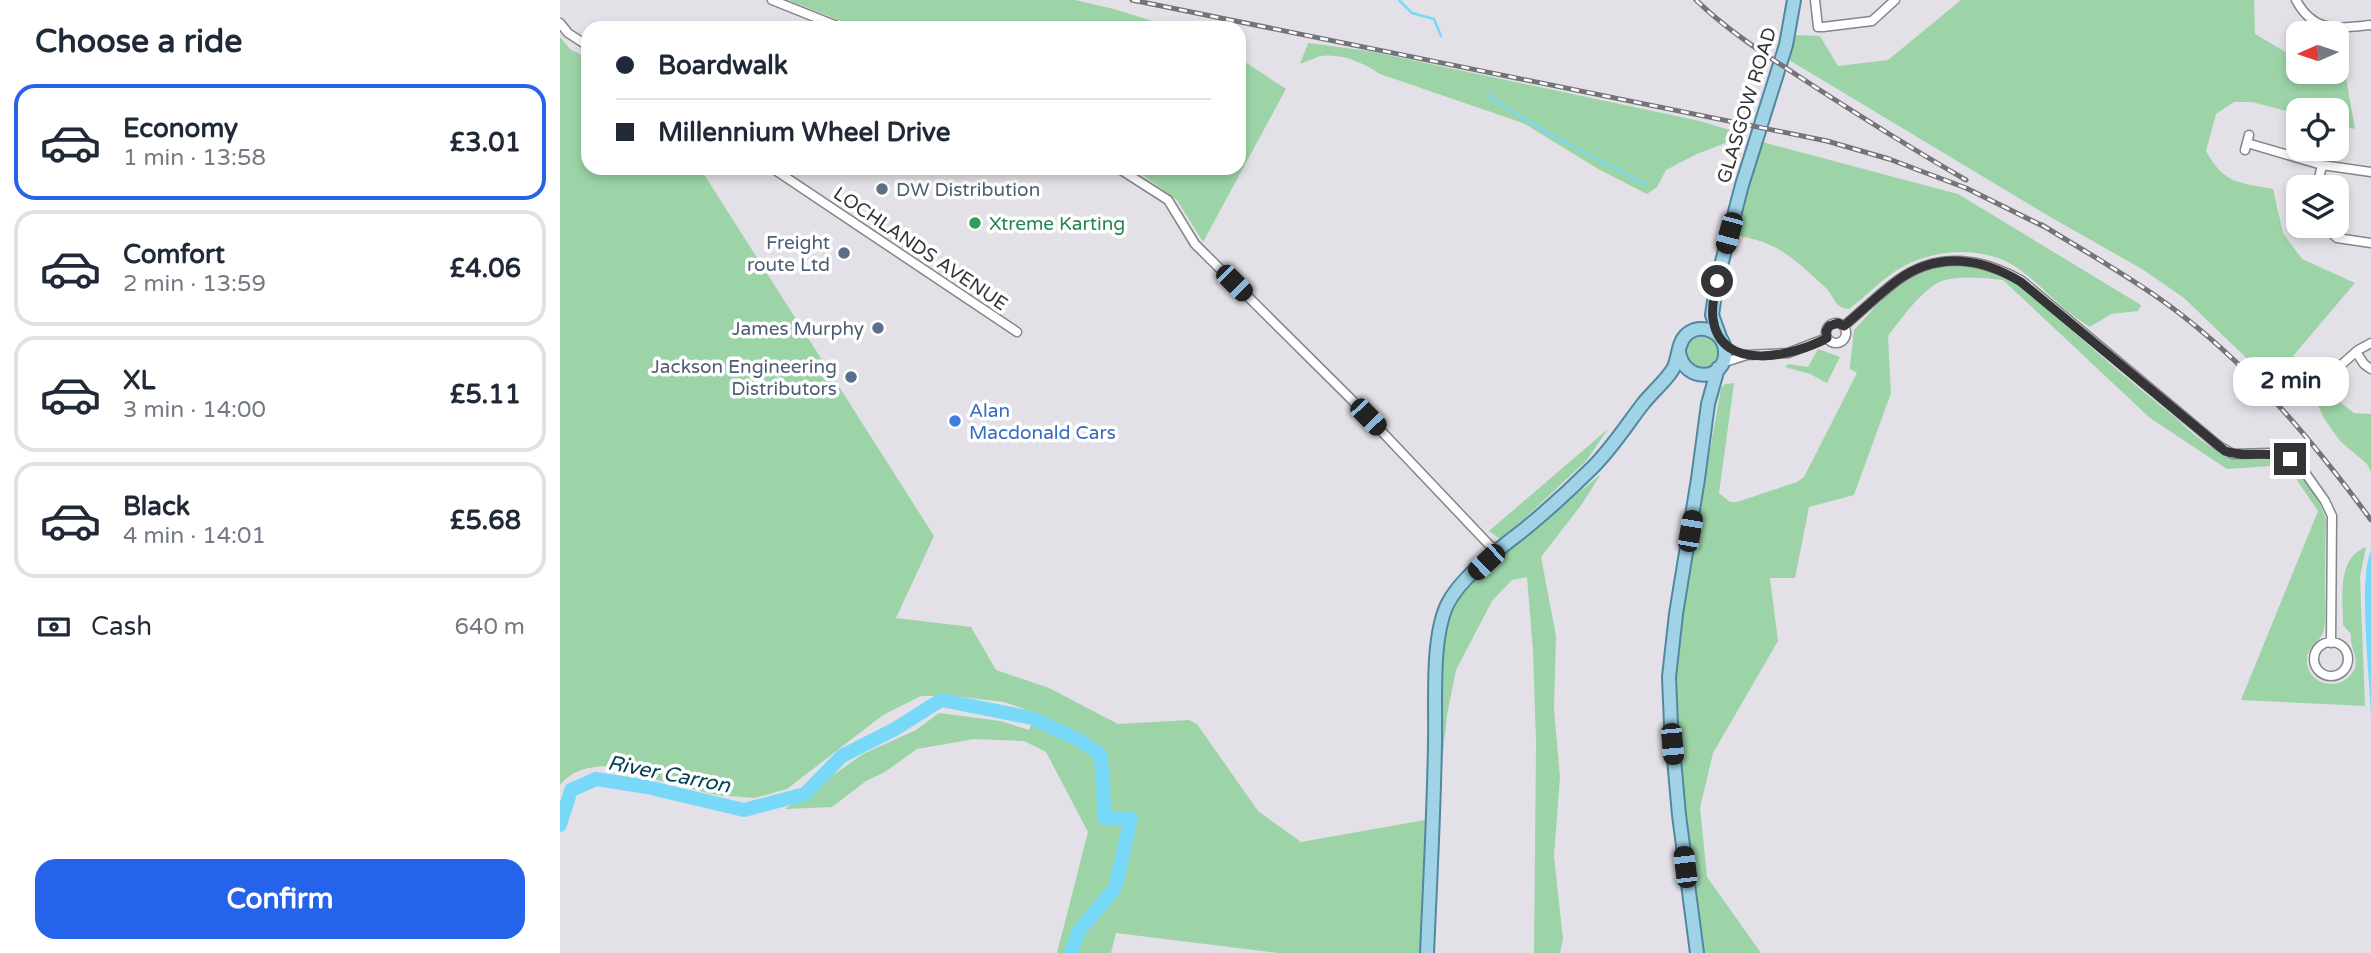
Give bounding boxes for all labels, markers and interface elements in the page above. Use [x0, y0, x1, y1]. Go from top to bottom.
north arrow [2286, 21, 2348, 84]
map controls [2286, 21, 2349, 238]
text: Choose a ride [35, 23, 242, 61]
street label: GLASGOW ROAD [1713, 25, 1781, 186]
text: Boardwalk [658, 50, 788, 81]
button: locate [2286, 98, 2349, 161]
icon: car [39, 111, 102, 174]
text: Economy [123, 113, 238, 144]
text: Millennium Wheel Drive [658, 117, 950, 148]
text: £3.01 [450, 127, 521, 158]
text: 1 min · 13:58 [123, 144, 266, 172]
button: layers [2286, 175, 2349, 238]
place label: DW Distribution [896, 179, 1040, 201]
marker: DW Distribution [874, 181, 890, 197]
street label: LOCHLANDS AVENUE [829, 182, 1012, 315]
car [1714, 210, 1745, 256]
place label: Xtreme Karting [989, 213, 1125, 235]
marker: Xtreme Karting [967, 215, 983, 231]
place label: Freight route Ltd [747, 232, 830, 276]
icon: car [39, 237, 102, 300]
text: Comfort [123, 239, 225, 270]
marker: Freight route Ltd [836, 245, 852, 261]
text: £4.06 [450, 253, 521, 284]
car [1212, 261, 1257, 305]
route start [1701, 265, 1733, 297]
text: 2 min · 13:59 [123, 270, 266, 298]
place label: James Murphy [732, 318, 864, 340]
marker: James Murphy [870, 320, 886, 336]
place label: Jackson Engineering Distributors [651, 356, 837, 400]
callout: 2 min [2232, 358, 2348, 406]
icon: car [39, 363, 102, 426]
text: XL [123, 365, 155, 396]
text: 2 min [2260, 367, 2322, 395]
marker: Jackson Engineering Distributors [843, 369, 859, 385]
text: £5.11 [450, 379, 521, 410]
car [1346, 395, 1391, 439]
text: 3 min · 14:00 [123, 396, 266, 424]
place label: Alan Macdonald Cars [969, 400, 1116, 444]
marker: Alan Macdonald Cars [947, 413, 963, 429]
route end [2274, 443, 2306, 475]
icon: car [39, 489, 102, 552]
text: Black [123, 491, 190, 522]
text: £5.68 [450, 505, 521, 536]
car [1677, 508, 1704, 554]
text: 4 min · 14:01 [123, 522, 266, 550]
car [1464, 540, 1509, 584]
icon: cash [35, 608, 73, 646]
text: Cash [91, 611, 152, 642]
text: 640 m [455, 613, 525, 641]
car [1660, 722, 1685, 766]
water label: River Carron [606, 750, 733, 799]
car [1673, 845, 1698, 889]
button: Confirm [35, 859, 525, 939]

